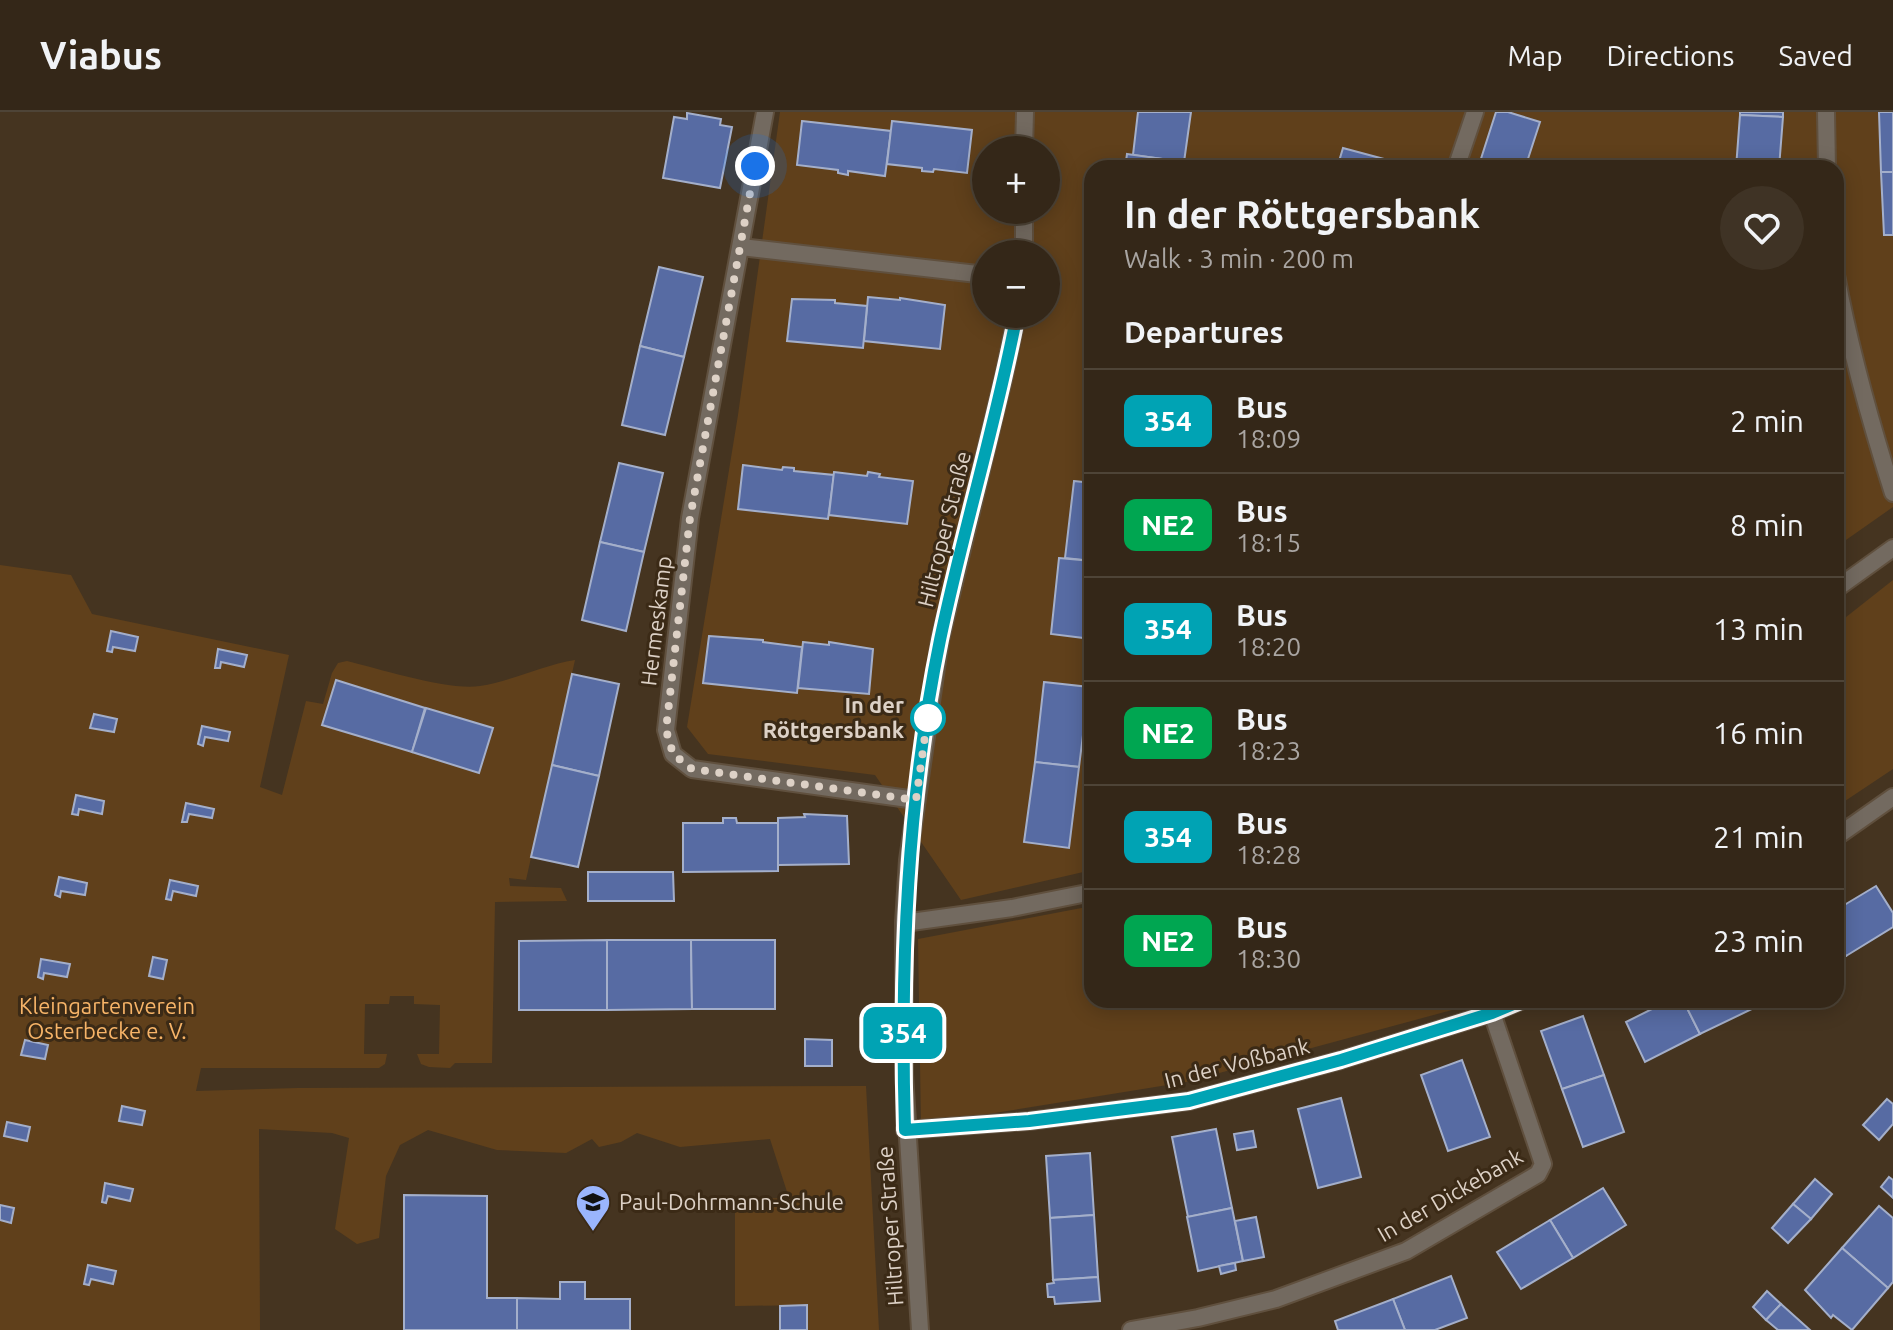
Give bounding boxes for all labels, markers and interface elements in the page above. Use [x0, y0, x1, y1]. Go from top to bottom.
text: Viabus [40, 34, 162, 76]
text: Map [1507, 40, 1563, 71]
text: Directions [1607, 40, 1734, 71]
text: Saved [1778, 40, 1853, 71]
map controls [972, 136, 1060, 328]
button: + [972, 136, 1060, 224]
your location [735, 146, 775, 186]
button: heart [1720, 186, 1804, 270]
text: In der Röttgersbank [1124, 193, 1480, 235]
button: − [972, 240, 1060, 328]
text: Walk · 3 min · 200 m [1124, 244, 1354, 273]
text: Departures [1124, 315, 1284, 349]
text: Bus [1236, 390, 1288, 424]
text: 2 min [1730, 404, 1804, 438]
text: 354 [1144, 405, 1192, 436]
text: 18:09 [1236, 424, 1301, 453]
street label: Hiltroper Straße [912, 448, 975, 609]
text: Bus [1236, 494, 1288, 528]
text: 8 min [1730, 508, 1804, 542]
text: NE2 [1141, 509, 1195, 540]
text: 18:15 [1236, 528, 1301, 557]
street label: Hermeskamp [635, 555, 676, 687]
text: Bus [1236, 598, 1288, 632]
text: 13 min [1713, 612, 1804, 646]
text: 354 [1144, 613, 1192, 644]
text: 18:20 [1236, 632, 1301, 661]
place label: In der Röttgersbank [763, 692, 905, 742]
marker: In der Röttgersbank [911, 701, 945, 735]
text: Bus [1236, 702, 1288, 736]
text: 16 min [1713, 716, 1804, 750]
text: NE2 [1141, 717, 1195, 748]
text: 18:23 [1236, 736, 1301, 765]
text: Bus [1236, 806, 1288, 840]
text: 21 min [1713, 820, 1804, 854]
text: 354 [1144, 821, 1192, 852]
text: 18:28 [1236, 840, 1301, 869]
text: Bus [1236, 910, 1288, 944]
text: 23 min [1713, 924, 1804, 958]
text: NE2 [1141, 925, 1195, 956]
text: 18:30 [1236, 944, 1301, 973]
park label: Kleingartenverein Osterbecke e. V. [19, 993, 195, 1043]
line badge: 354 [857, 1007, 949, 1059]
text: 354 [879, 1017, 927, 1048]
street label: In der Voßbank [1162, 1032, 1312, 1093]
street label: In der Dickebank [1373, 1143, 1527, 1246]
street label: Hiltroper Straße [871, 1145, 908, 1307]
school or university icon: Paul-Dohrmann-Schule [574, 1183, 612, 1233]
place label: Paul-Dohrmann-Schule [619, 1189, 844, 1214]

